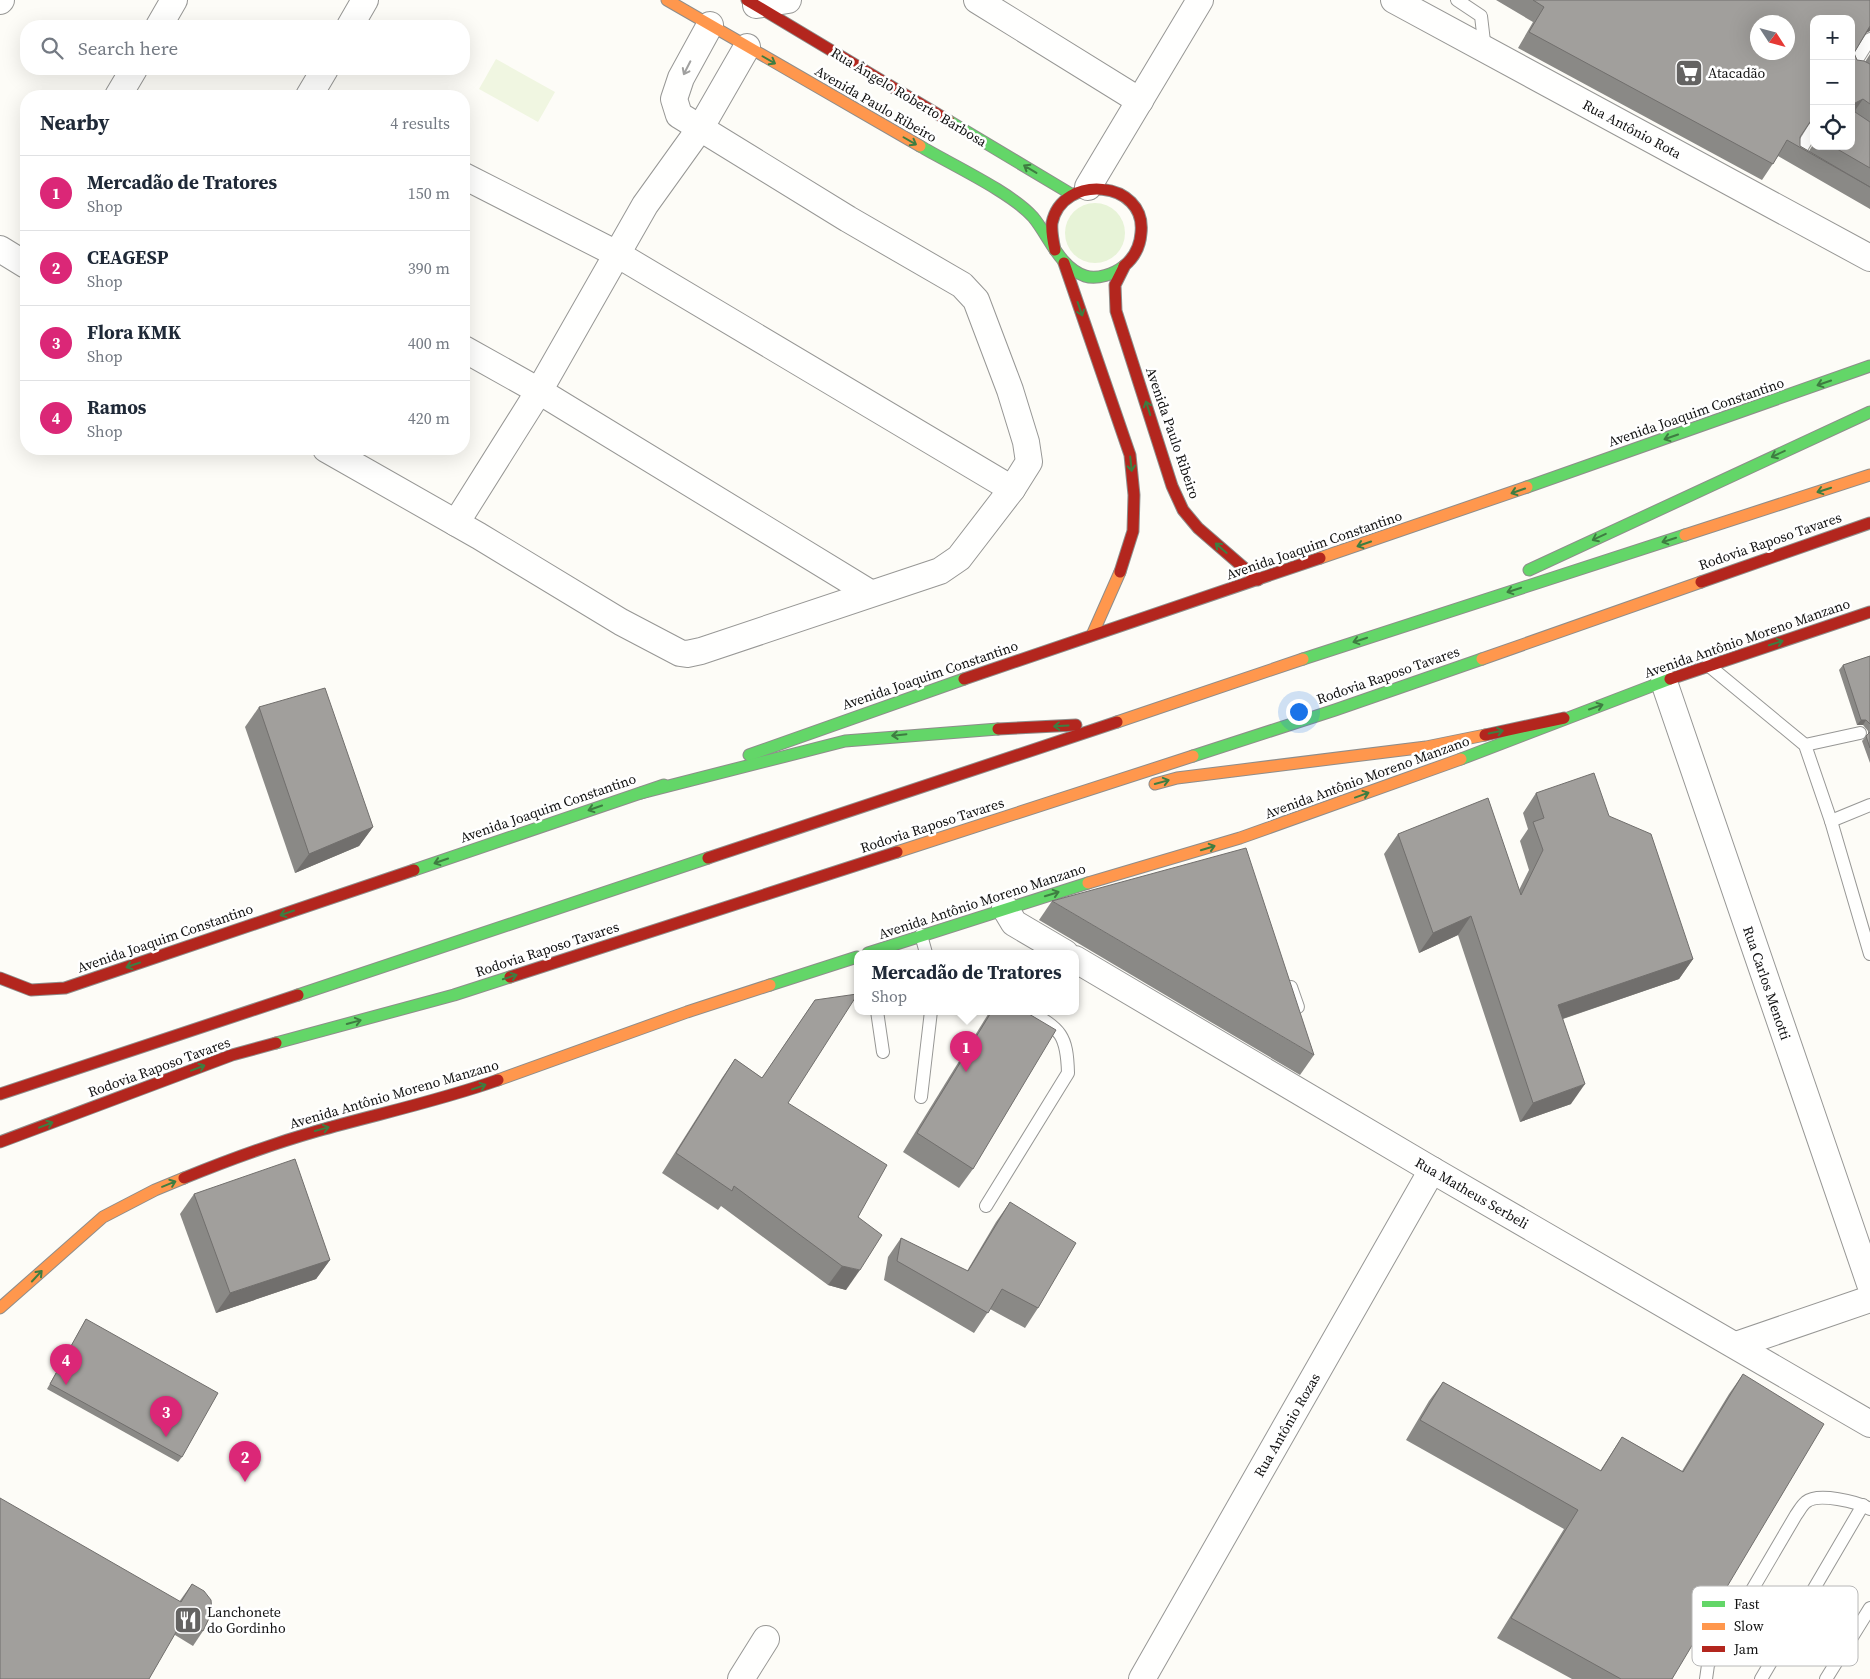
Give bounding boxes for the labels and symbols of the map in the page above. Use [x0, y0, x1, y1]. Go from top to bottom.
north arrow [1750, 15, 1795, 60]
street label: Rua Ângelo Roberto Barbosa [827, 42, 991, 152]
one-way arrow [762, 55, 777, 65]
supermarket icon: Atacadão [1674, 58, 1704, 88]
one-way arrow [681, 60, 691, 75]
street label: Avenida Paulo Ribeiro [811, 61, 941, 147]
place label: Atacadão [1708, 63, 1766, 83]
street label: Rua Antônio Rota [1579, 95, 1686, 164]
one-way arrow [902, 137, 917, 147]
one-way arrow [1023, 163, 1037, 173]
one-way arrow [1076, 301, 1085, 317]
street label: Avenida Paulo Ribeiro [1141, 364, 1205, 502]
street label: Avenida Joaquim Constantino [1605, 372, 1787, 452]
one-way arrow [1817, 379, 1832, 388]
one-way arrow [1142, 400, 1152, 416]
one-way arrow [1664, 433, 1679, 442]
one-way arrow [1771, 450, 1786, 460]
one-way arrow [1126, 455, 1136, 471]
one-way arrow [1816, 486, 1832, 496]
one-way arrow [1510, 487, 1526, 496]
street label: Avenida Joaquim Constantino [1223, 505, 1405, 585]
street label: Rodovia Raposo Tavares [1696, 507, 1844, 575]
one-way arrow [1592, 533, 1607, 542]
one-way arrow [1662, 536, 1677, 545]
one-way arrow [1357, 540, 1372, 549]
one-way arrow [1215, 543, 1228, 554]
one-way arrow [1507, 585, 1523, 595]
street label: Avenida Antônio Moreno Manzano [1641, 593, 1853, 683]
street label: Avenida Joaquim Constantino [839, 635, 1021, 715]
one-way arrow [1352, 636, 1368, 645]
one-way arrow [1768, 638, 1784, 647]
street label: Rodovia Raposo Tavares [1314, 641, 1462, 709]
your location [1286, 699, 1312, 725]
one-way arrow [1587, 702, 1603, 711]
one-way arrow [1053, 721, 1070, 731]
one-way arrow [1487, 727, 1503, 736]
street label: Avenida Antônio Moreno Manzano [1262, 730, 1473, 823]
one-way arrow [891, 731, 907, 740]
street label: Avenida Joaquim Constantino [457, 768, 639, 848]
one-way arrow [1154, 777, 1170, 786]
one-way arrow [1353, 790, 1369, 799]
street label: Rodovia Raposo Tavares [858, 792, 1006, 858]
one-way arrow [587, 804, 603, 814]
one-way arrow [1200, 842, 1216, 852]
one-way arrow [433, 856, 449, 866]
street label: Avenida Antônio Moreno Manzano [876, 858, 1088, 944]
one-way arrow [1044, 889, 1060, 898]
street label: Avenida Joaquim Constantino [74, 898, 256, 978]
one-way arrow [279, 909, 295, 918]
street label: Rodovia Raposo Tavares [473, 916, 621, 982]
street label: Rua Carlos Menotti [1738, 923, 1796, 1043]
one-way arrow [126, 961, 141, 970]
one-way arrow [501, 972, 517, 981]
one-way arrow [345, 1017, 361, 1027]
pin: 1 [950, 1031, 982, 1072]
street label: Rodovia Raposo Tavares [85, 1032, 233, 1102]
street label: Avenida Antônio Moreno Manzano [287, 1054, 501, 1133]
one-way arrow [190, 1063, 205, 1072]
one-way arrow [470, 1082, 486, 1091]
one-way arrow [38, 1120, 53, 1129]
one-way arrow [313, 1124, 329, 1134]
street label: Rua Matheus Serbeli [1412, 1152, 1532, 1234]
one-way arrow [161, 1179, 176, 1188]
one-way arrow [31, 1270, 43, 1282]
pin: 4 [50, 1344, 82, 1385]
street label: Rua Antônio Rozas [1249, 1369, 1325, 1481]
pin: 3 [150, 1396, 182, 1437]
pin: 2 [229, 1441, 261, 1482]
legend [1692, 1586, 1858, 1666]
text: Fast [1734, 1594, 1760, 1614]
place label: Lanchonete do Gordinho [207, 1602, 286, 1638]
restaurant icon: Lanchonete do Gordinho [173, 1605, 203, 1635]
text: Slow [1734, 1616, 1764, 1636]
text: Jam [1733, 1639, 1759, 1659]

